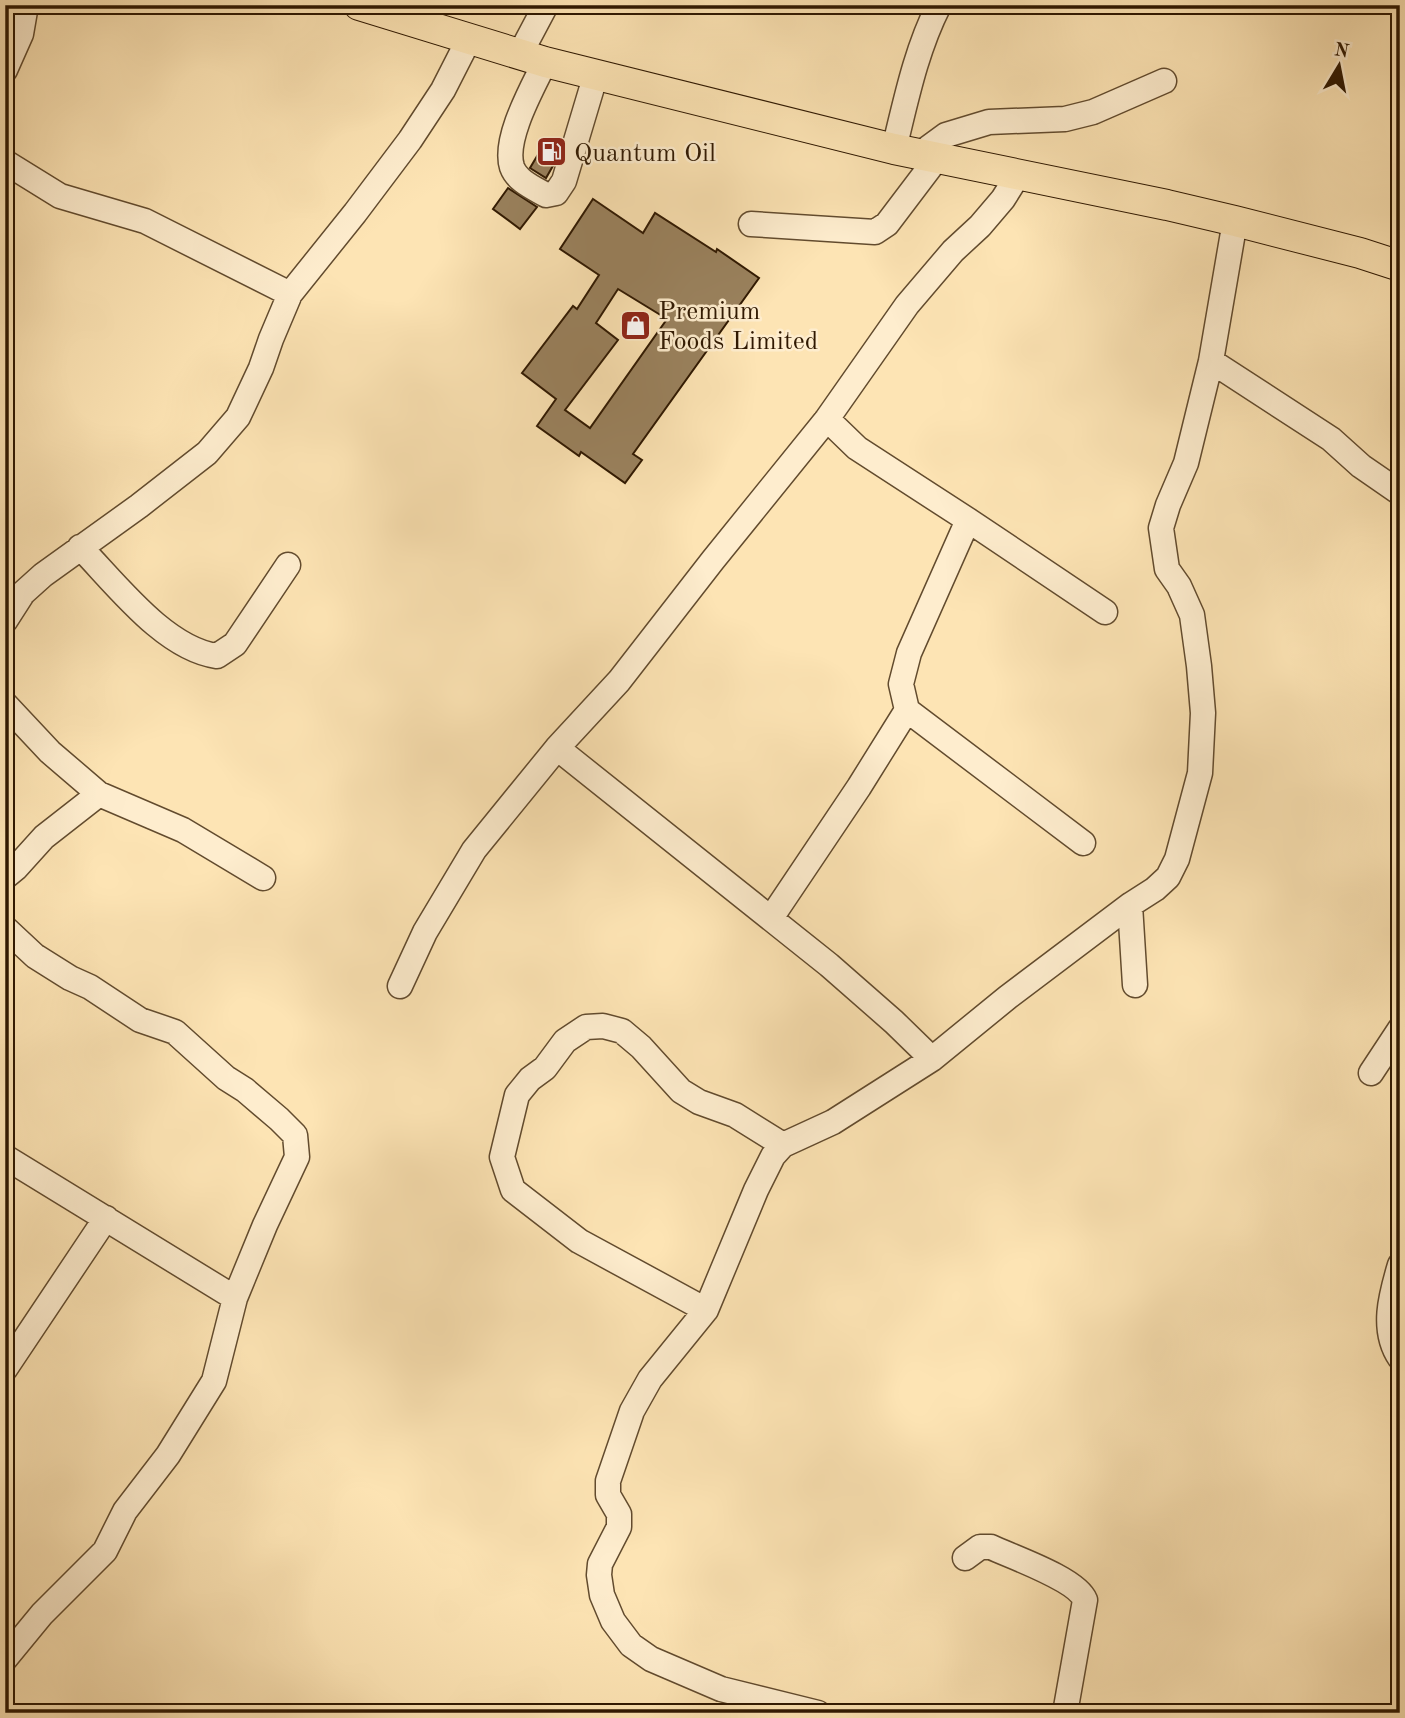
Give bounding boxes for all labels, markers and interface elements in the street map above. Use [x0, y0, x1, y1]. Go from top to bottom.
north arrow [1304, 32, 1374, 102]
text: N [1333, 41, 1351, 62]
fuel station icon: Quantum Oil [534, 135, 568, 169]
place label: Quantum Oil [574, 141, 716, 167]
place label: Premium Foods Limited [658, 299, 818, 355]
shop icon: Premium Foods Limited [618, 308, 652, 342]

